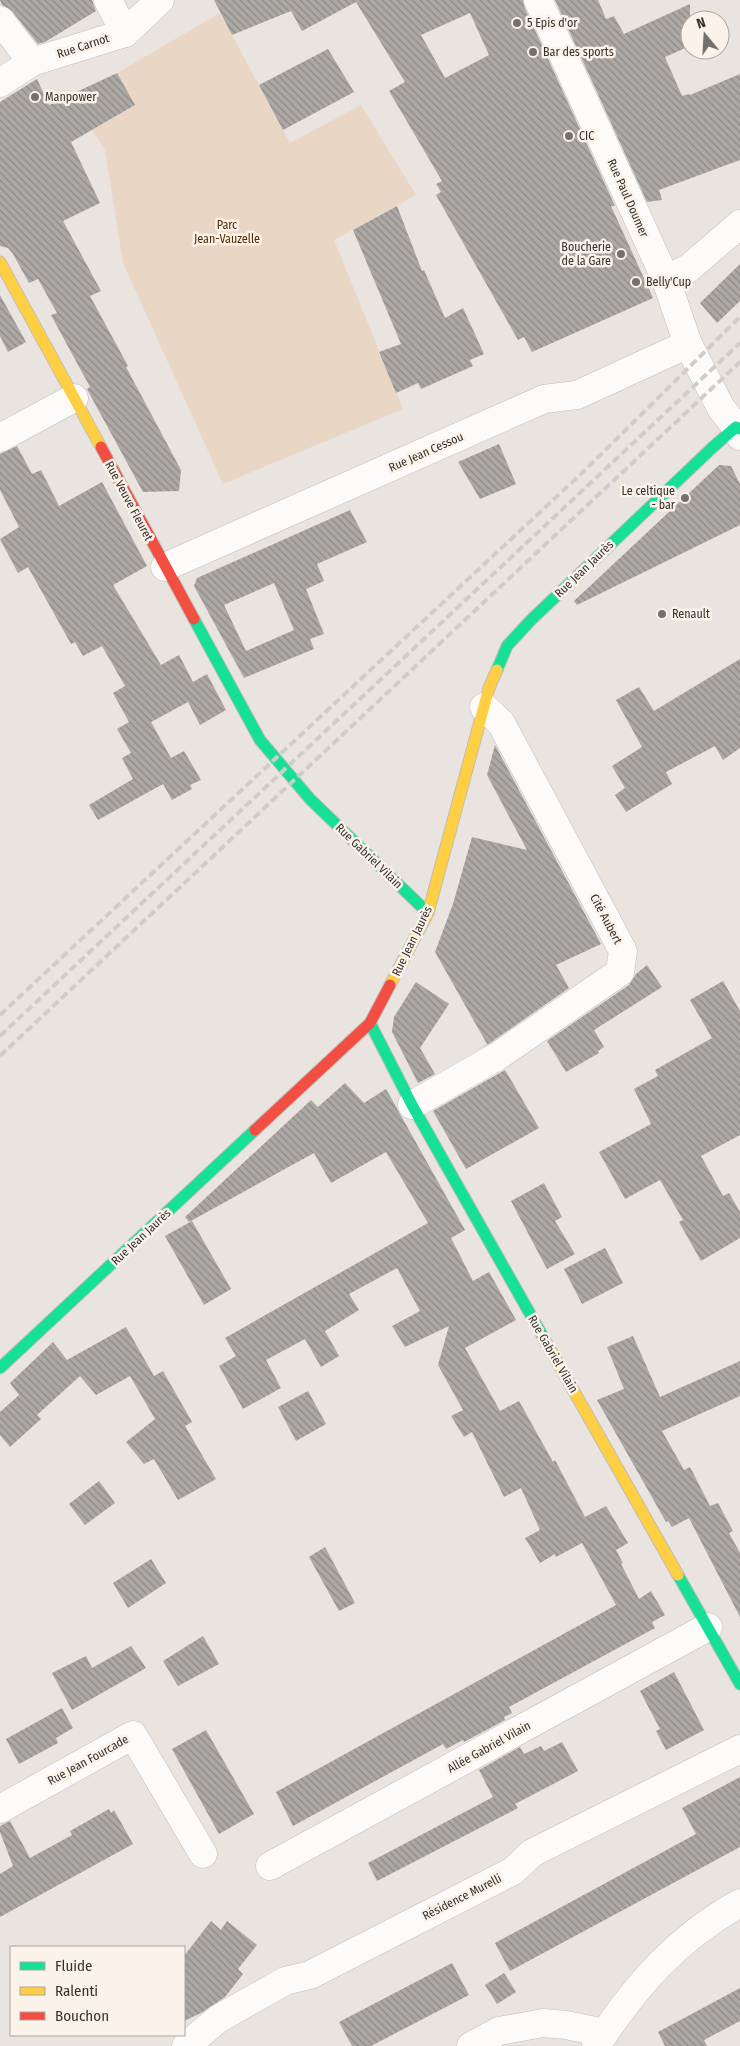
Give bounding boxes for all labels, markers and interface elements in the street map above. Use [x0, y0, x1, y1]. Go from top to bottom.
north arrow [680, 10, 730, 60]
text: N [695, 14, 708, 32]
place label: 5 Epis d'or [527, 16, 578, 30]
marker: 5 Epis d'or [511, 17, 523, 29]
street label: Rue Carnot [55, 31, 111, 61]
place label: Bar des sports [543, 45, 614, 59]
marker: Bar des sports [527, 46, 539, 58]
place label: Manpower [45, 90, 97, 104]
marker: Manpower [29, 91, 41, 103]
place label: CIC [579, 129, 594, 143]
marker: CIC [563, 130, 575, 142]
street label: Rue Paul Doumer [604, 157, 652, 240]
park label: Parc Jean-Vauzelle [194, 218, 260, 246]
place label: Boucherie de la Gare [561, 240, 611, 268]
marker: Boucherie de la Gare [615, 248, 627, 260]
place label: Belly'Cup [646, 275, 691, 289]
marker: Belly'Cup [630, 276, 642, 288]
street label: Rue Jean Cessou [387, 429, 465, 475]
street label: Rue Veuve Fleuret [102, 459, 156, 543]
place label: Le celtique - bar [622, 484, 676, 512]
marker: Le celtique - bar [679, 492, 691, 504]
street label: Rue Jean Jaurès [552, 538, 616, 600]
place label: Renault [672, 607, 710, 621]
marker: Renault [656, 608, 668, 620]
street label: Rue Gabriel Vilain [333, 821, 405, 891]
street label: Cité Aubert [587, 892, 625, 946]
street label: Rue Jean Jaurès [389, 904, 435, 978]
street label: Rue Jean Jaurès [108, 1206, 174, 1268]
street label: Rue Gabriel Vilain [525, 1313, 581, 1395]
street label: Allée Gabriel Vilain [445, 1718, 533, 1776]
street label: Rue Jean Fourcade [45, 1732, 131, 1788]
street label: Résidence Murelli [420, 1871, 504, 1923]
legend [10, 1946, 185, 2036]
text: Fluide [55, 1957, 92, 1975]
text: Ralenti [55, 1982, 98, 2000]
text: Bouchon [55, 2007, 109, 2025]

